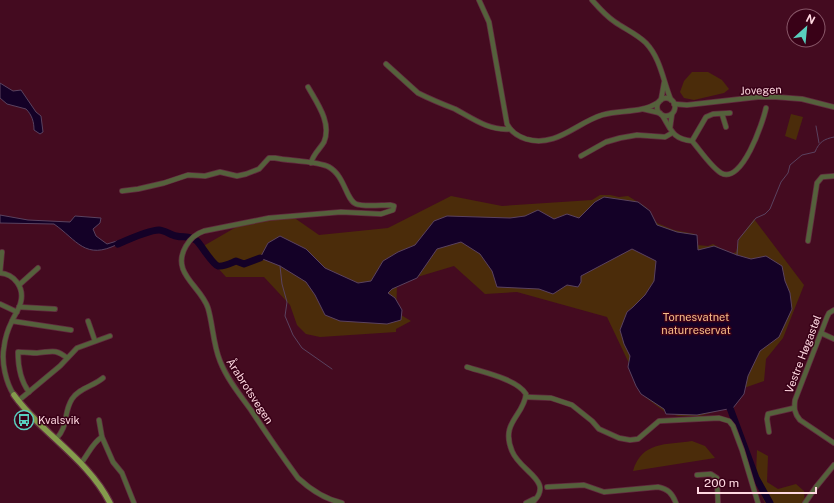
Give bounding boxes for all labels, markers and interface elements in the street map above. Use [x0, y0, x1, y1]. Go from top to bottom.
north arrow [786, 8, 826, 48]
text: N [804, 12, 817, 26]
street label: Jovegen [740, 83, 782, 97]
park label: Tornesvatnet naturreservat [661, 311, 731, 336]
street label: Vestre Høgastøl [783, 313, 823, 395]
street label: Årabrotsvegen [224, 356, 276, 426]
bus stop icon: Kvalsvik [13, 409, 35, 431]
place label: Kvalsvik [38, 414, 80, 426]
scale bar [698, 469, 816, 495]
text: 200 m [704, 476, 739, 490]

